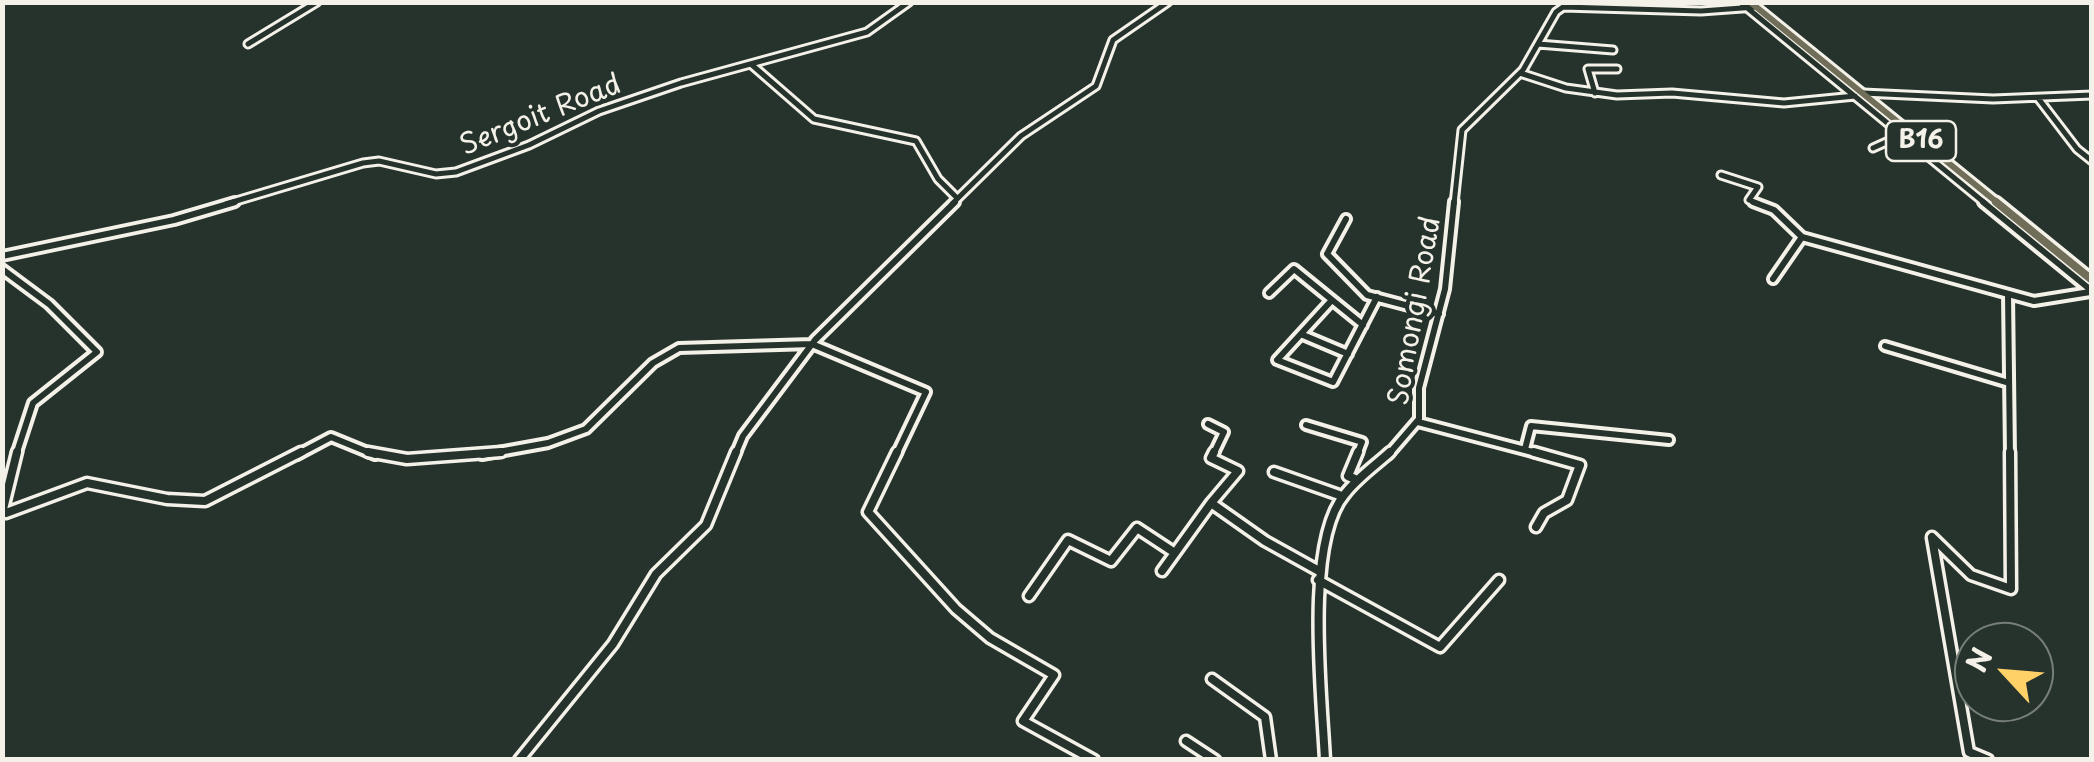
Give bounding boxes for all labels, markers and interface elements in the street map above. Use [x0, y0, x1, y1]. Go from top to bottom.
street label: Sergoit Road [455, 68, 627, 164]
road number: B16 [1886, 121, 1956, 161]
street label: Somongi Road [1383, 214, 1449, 408]
north arrow [1954, 622, 2054, 722]
text: N [1954, 640, 2003, 679]

